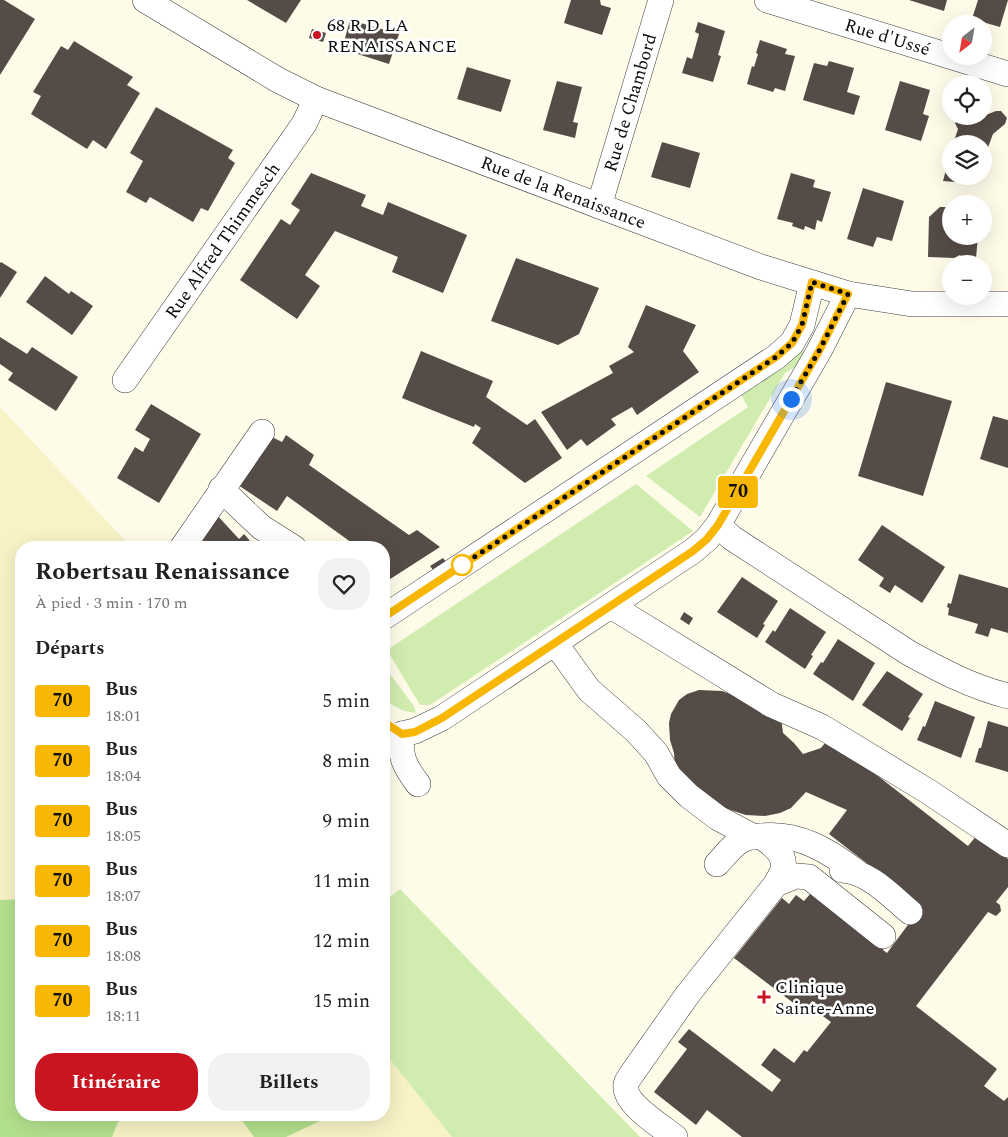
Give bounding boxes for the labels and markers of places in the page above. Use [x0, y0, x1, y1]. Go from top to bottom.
place label: 68 R D LA RENAISSANCE [327, 12, 457, 60]
marker: 68 R D LA RENAISSANCE [311, 29, 323, 41]
unlabelled marker [451, 554, 473, 576]
place label: Clinique Sainte-Anne [775, 974, 874, 1022]
marker: Clinique Sainte-Anne [757, 990, 771, 1004]

